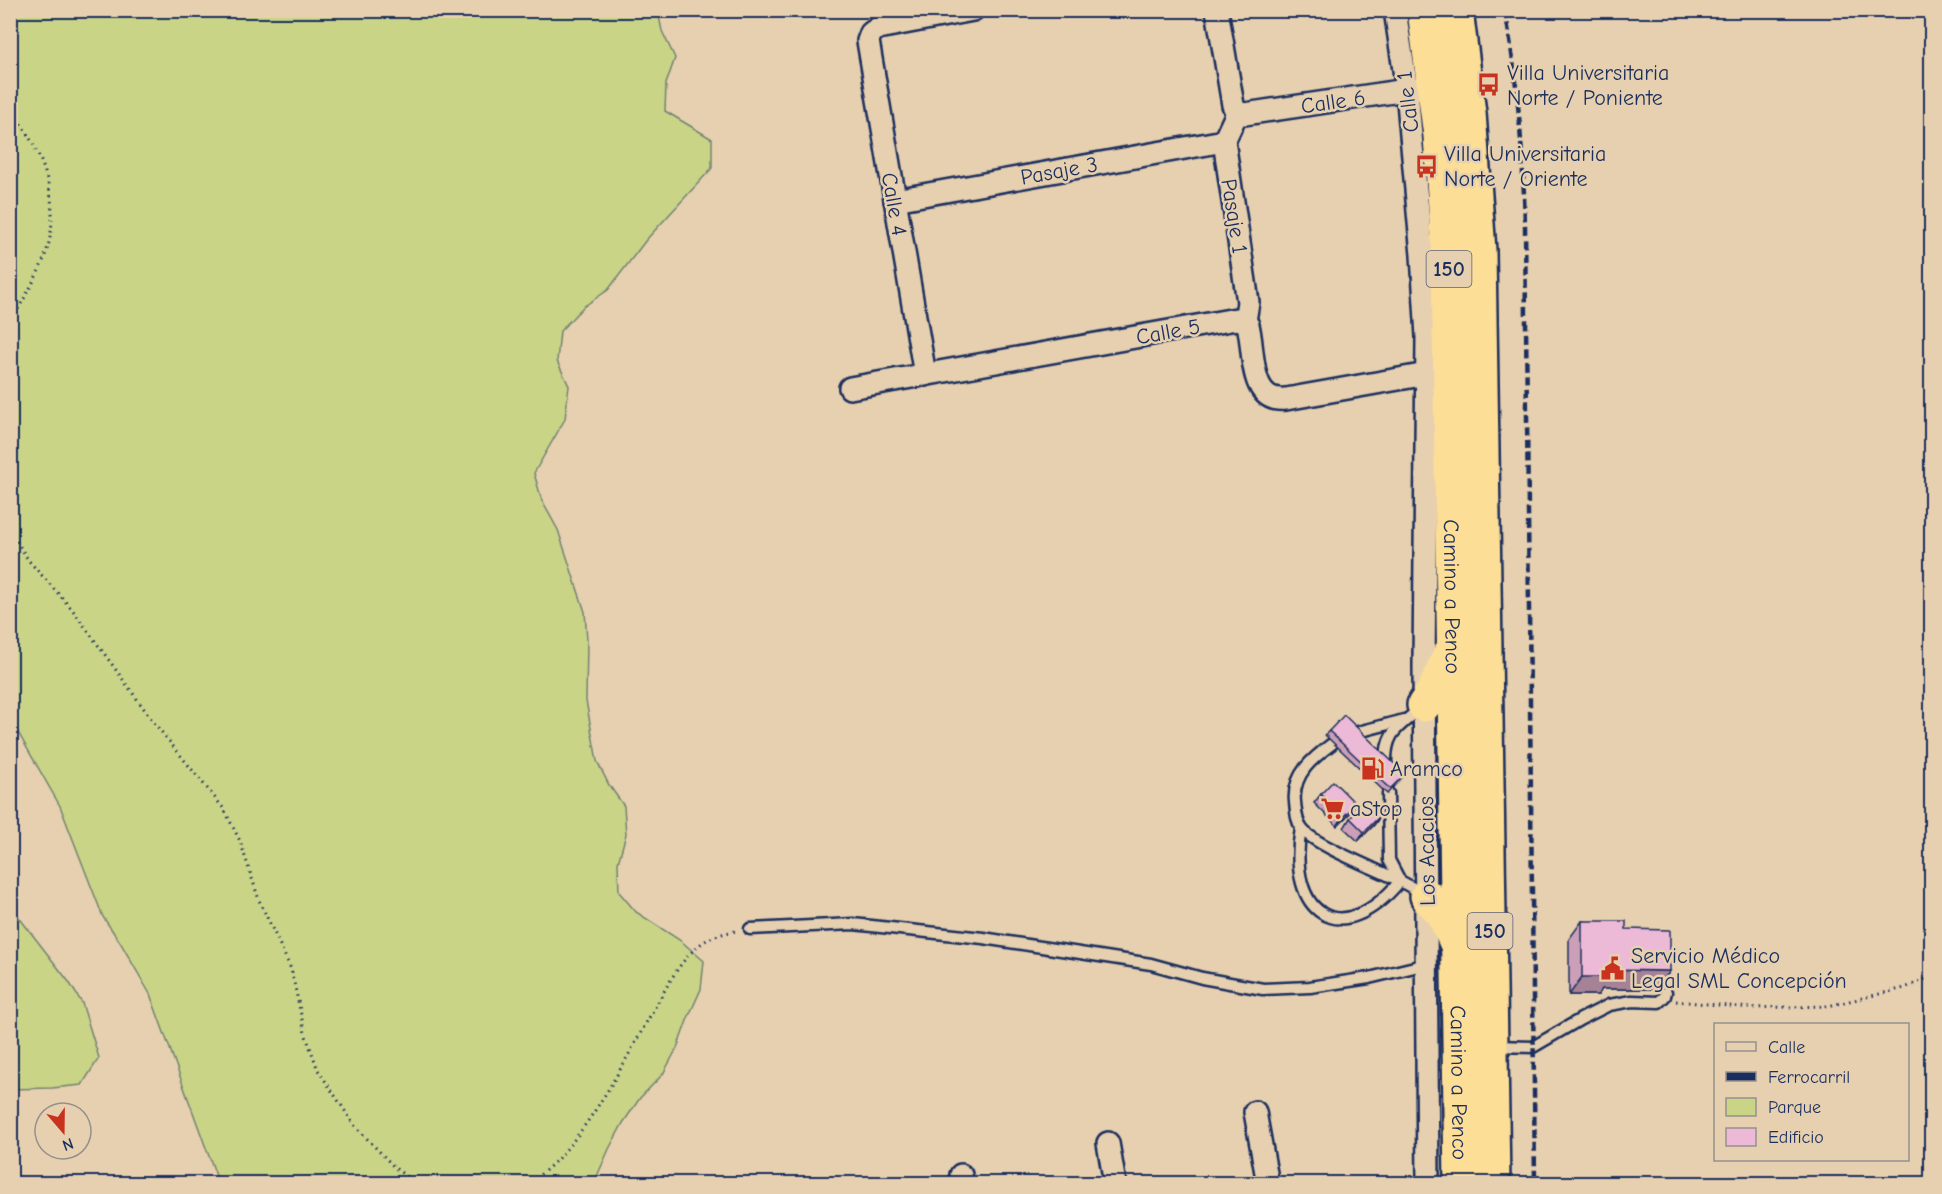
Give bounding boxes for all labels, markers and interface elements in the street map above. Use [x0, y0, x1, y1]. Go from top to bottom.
place label: Villa Universitaria Norte / Poniente [1507, 60, 1669, 111]
street label: Calle 1 [1391, 70, 1425, 134]
bus stop icon: Villa Universitaria Norte / Poniente [1476, 72, 1502, 98]
street label: Calle 6 [1299, 85, 1367, 119]
place label: Villa Universitaria Norte / Oriente [1444, 141, 1606, 192]
street label: Pasaje 3 [1019, 151, 1100, 191]
bus stop icon: Villa Universitaria Norte / Oriente [1413, 153, 1439, 179]
street label: Calle 4 [876, 171, 912, 238]
street label: Pasaje 1 [1215, 177, 1253, 255]
road number: 150 [1426, 251, 1472, 287]
street label: Calle 5 [1134, 314, 1202, 350]
street label: Camino a Penco [1438, 519, 1466, 674]
fuel station icon: Aramco [1359, 755, 1385, 781]
place label: Aramco [1390, 756, 1463, 782]
supermarket icon: aStop [1319, 795, 1345, 821]
place label: aStop [1350, 796, 1402, 822]
street label: Los Acacios [1413, 796, 1441, 906]
road number: 150 [1468, 913, 1512, 949]
place label: Servicio Médico Legal SML Concepción [1631, 943, 1847, 994]
public building icon: Servicio Médico Legal SML Concepción [1600, 955, 1626, 981]
street label: Camino a Penco [1445, 1005, 1473, 1160]
legend [1714, 1023, 1909, 1161]
text: Calle [1768, 1037, 1805, 1058]
text: Ferrocarril [1768, 1067, 1850, 1088]
text: Parque [1768, 1097, 1821, 1118]
north arrow [33, 1101, 93, 1161]
text: Edificio [1768, 1127, 1824, 1148]
text: N [60, 1134, 76, 1154]

